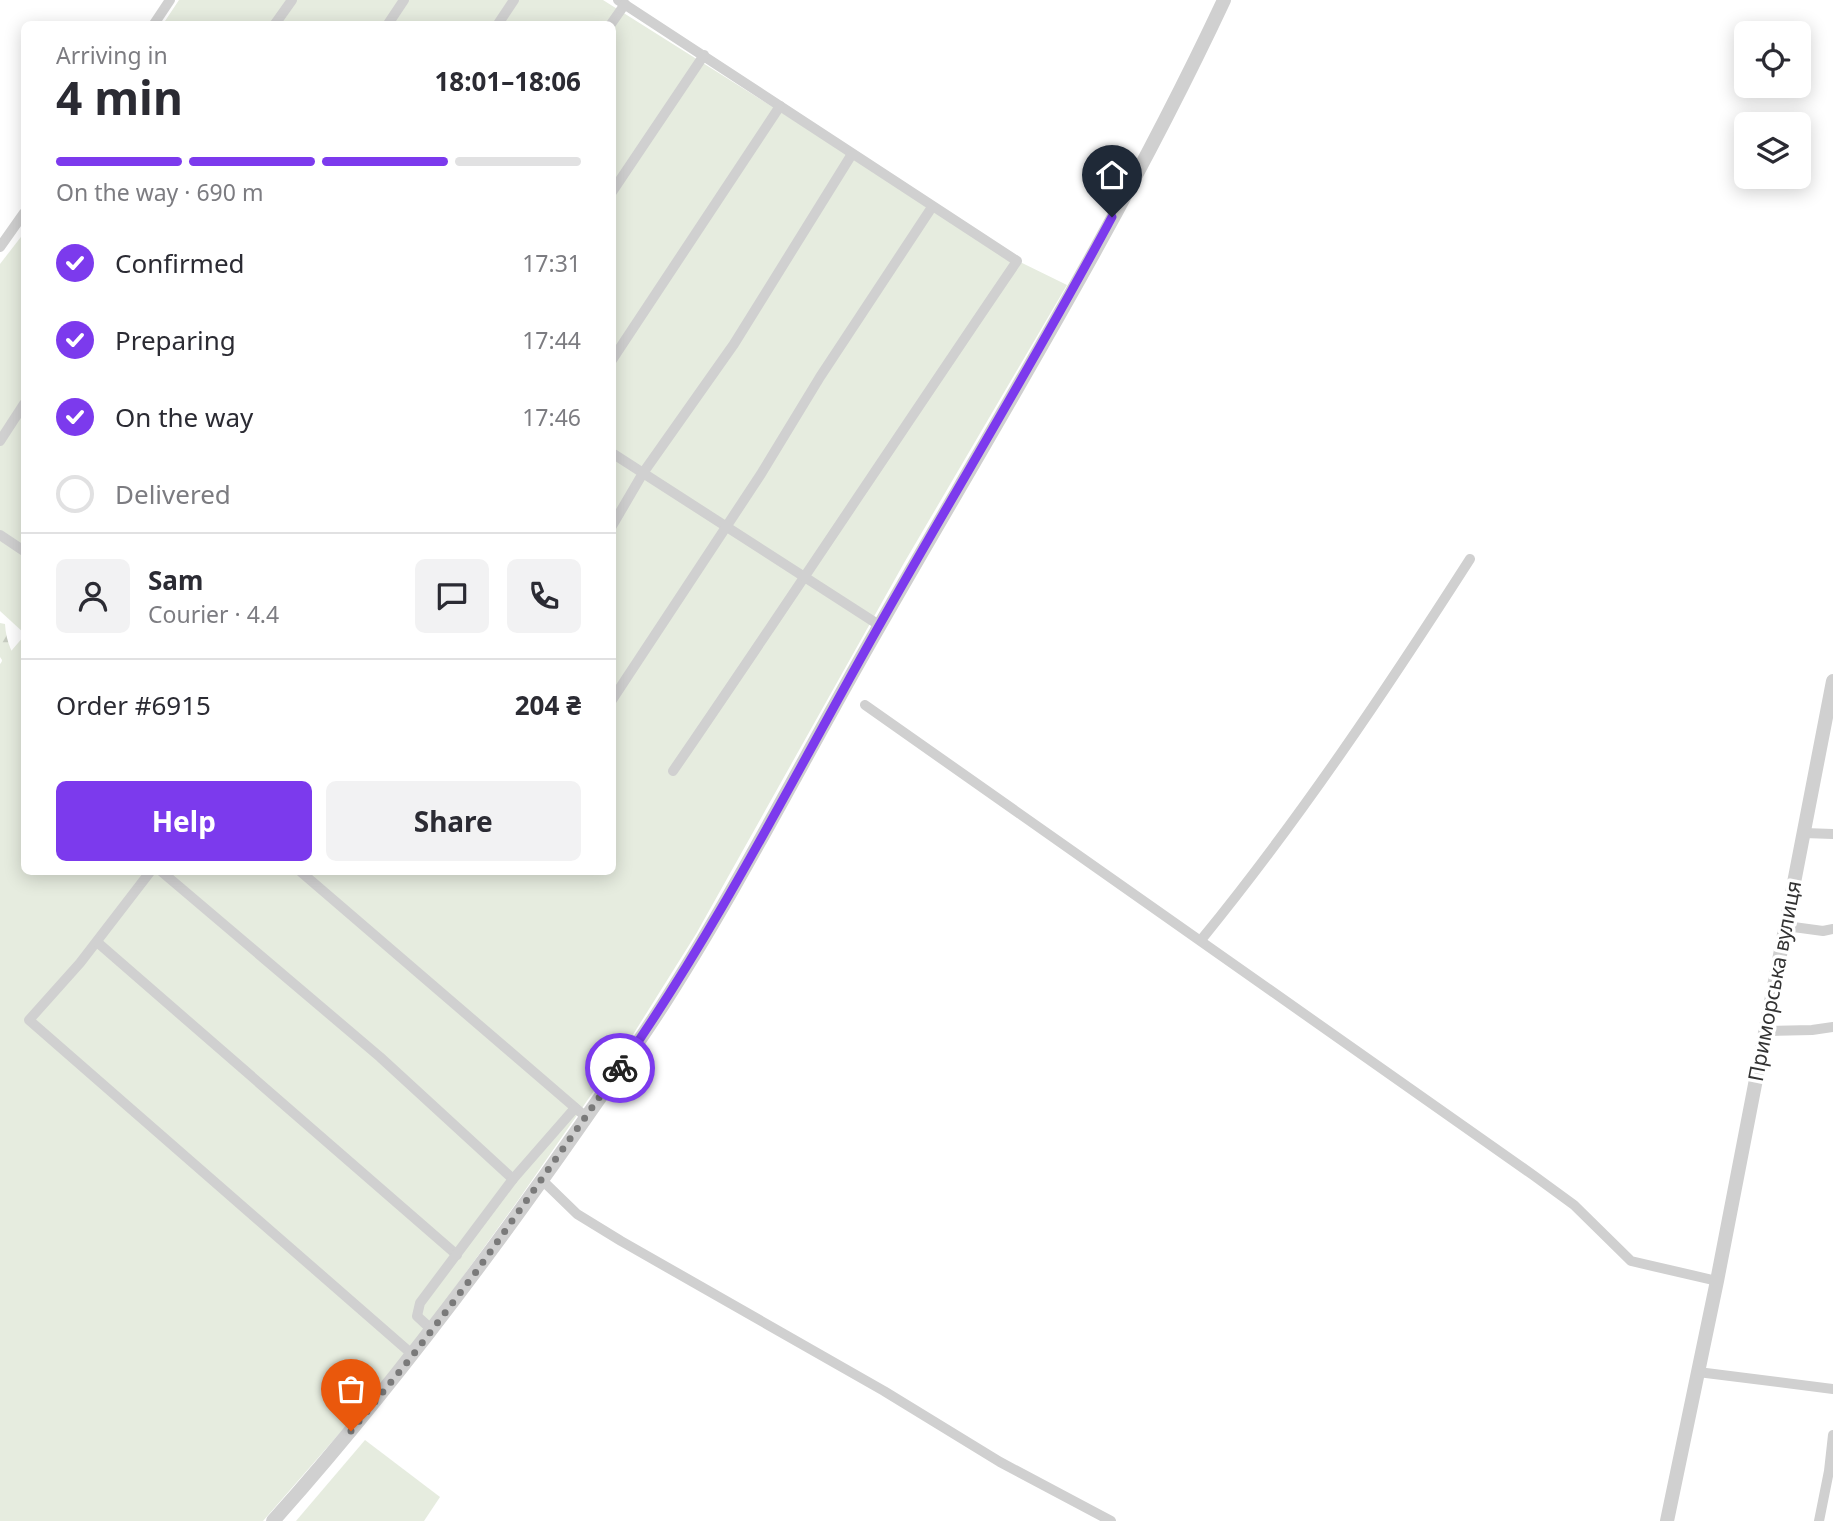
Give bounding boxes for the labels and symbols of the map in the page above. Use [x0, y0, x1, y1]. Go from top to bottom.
pin [1082, 145, 1142, 217]
street label: Приморська вулиця [1741, 878, 1807, 1084]
courier [585, 1033, 655, 1103]
pin [321, 1359, 381, 1431]

